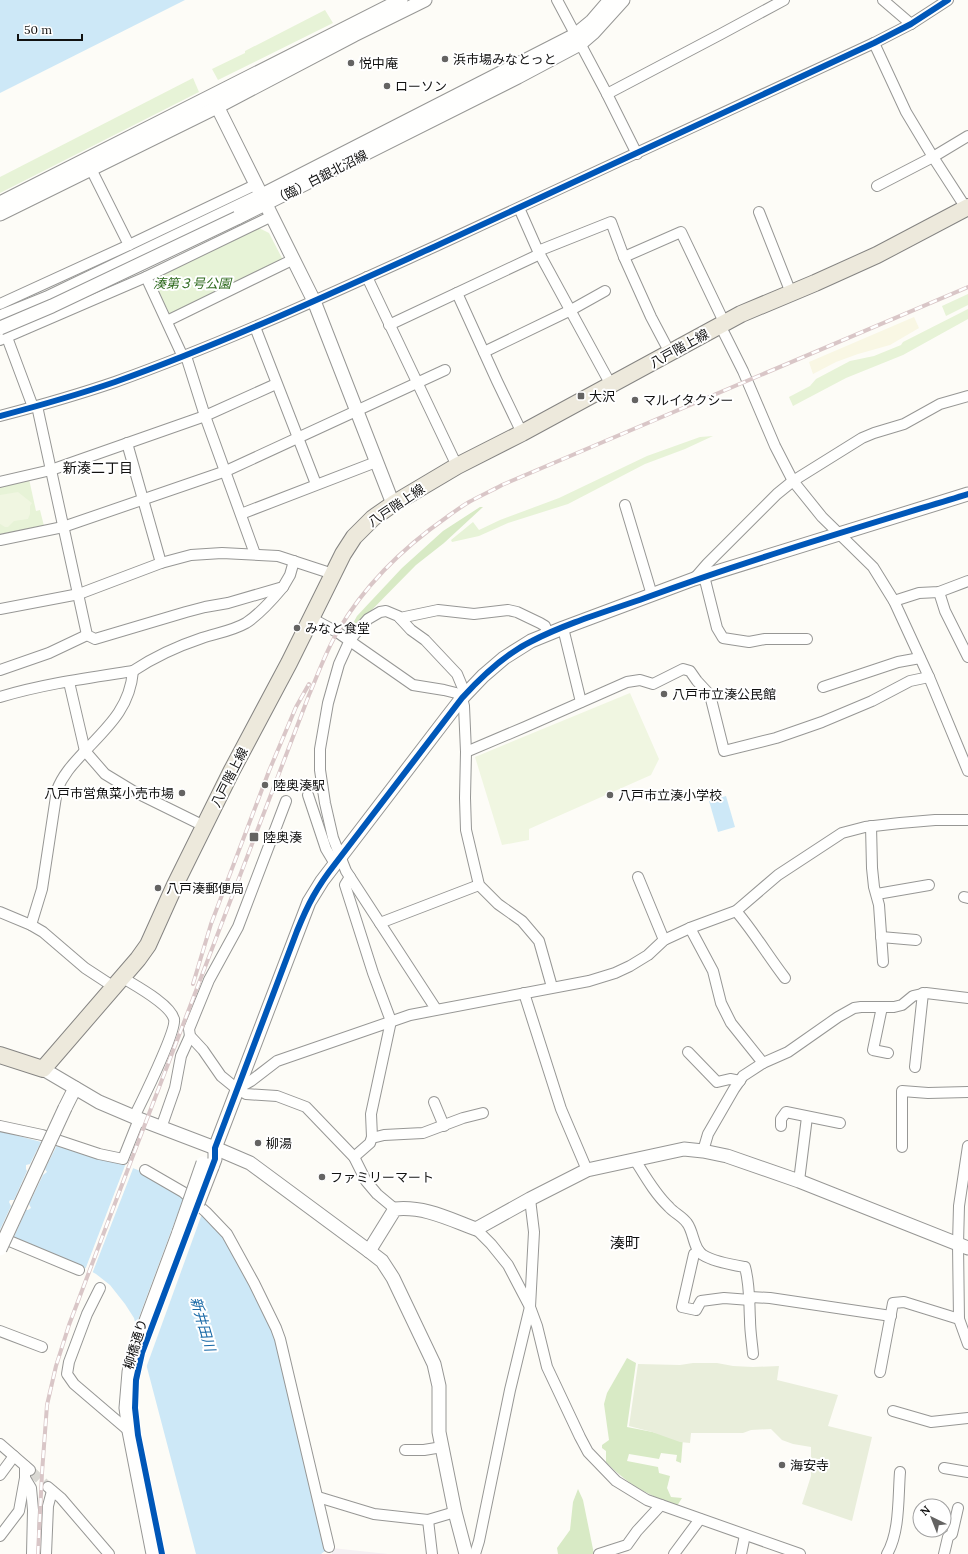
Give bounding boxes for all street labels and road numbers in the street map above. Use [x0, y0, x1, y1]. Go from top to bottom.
street label: （臨）白銀北沼線 [270, 146, 370, 209]
street label: 八戸階上線 [647, 325, 712, 372]
street label: 八戸階上線 [365, 480, 428, 531]
street label: 八戸階上線 [207, 744, 252, 810]
street label: 柳橋通り [120, 1317, 151, 1372]

